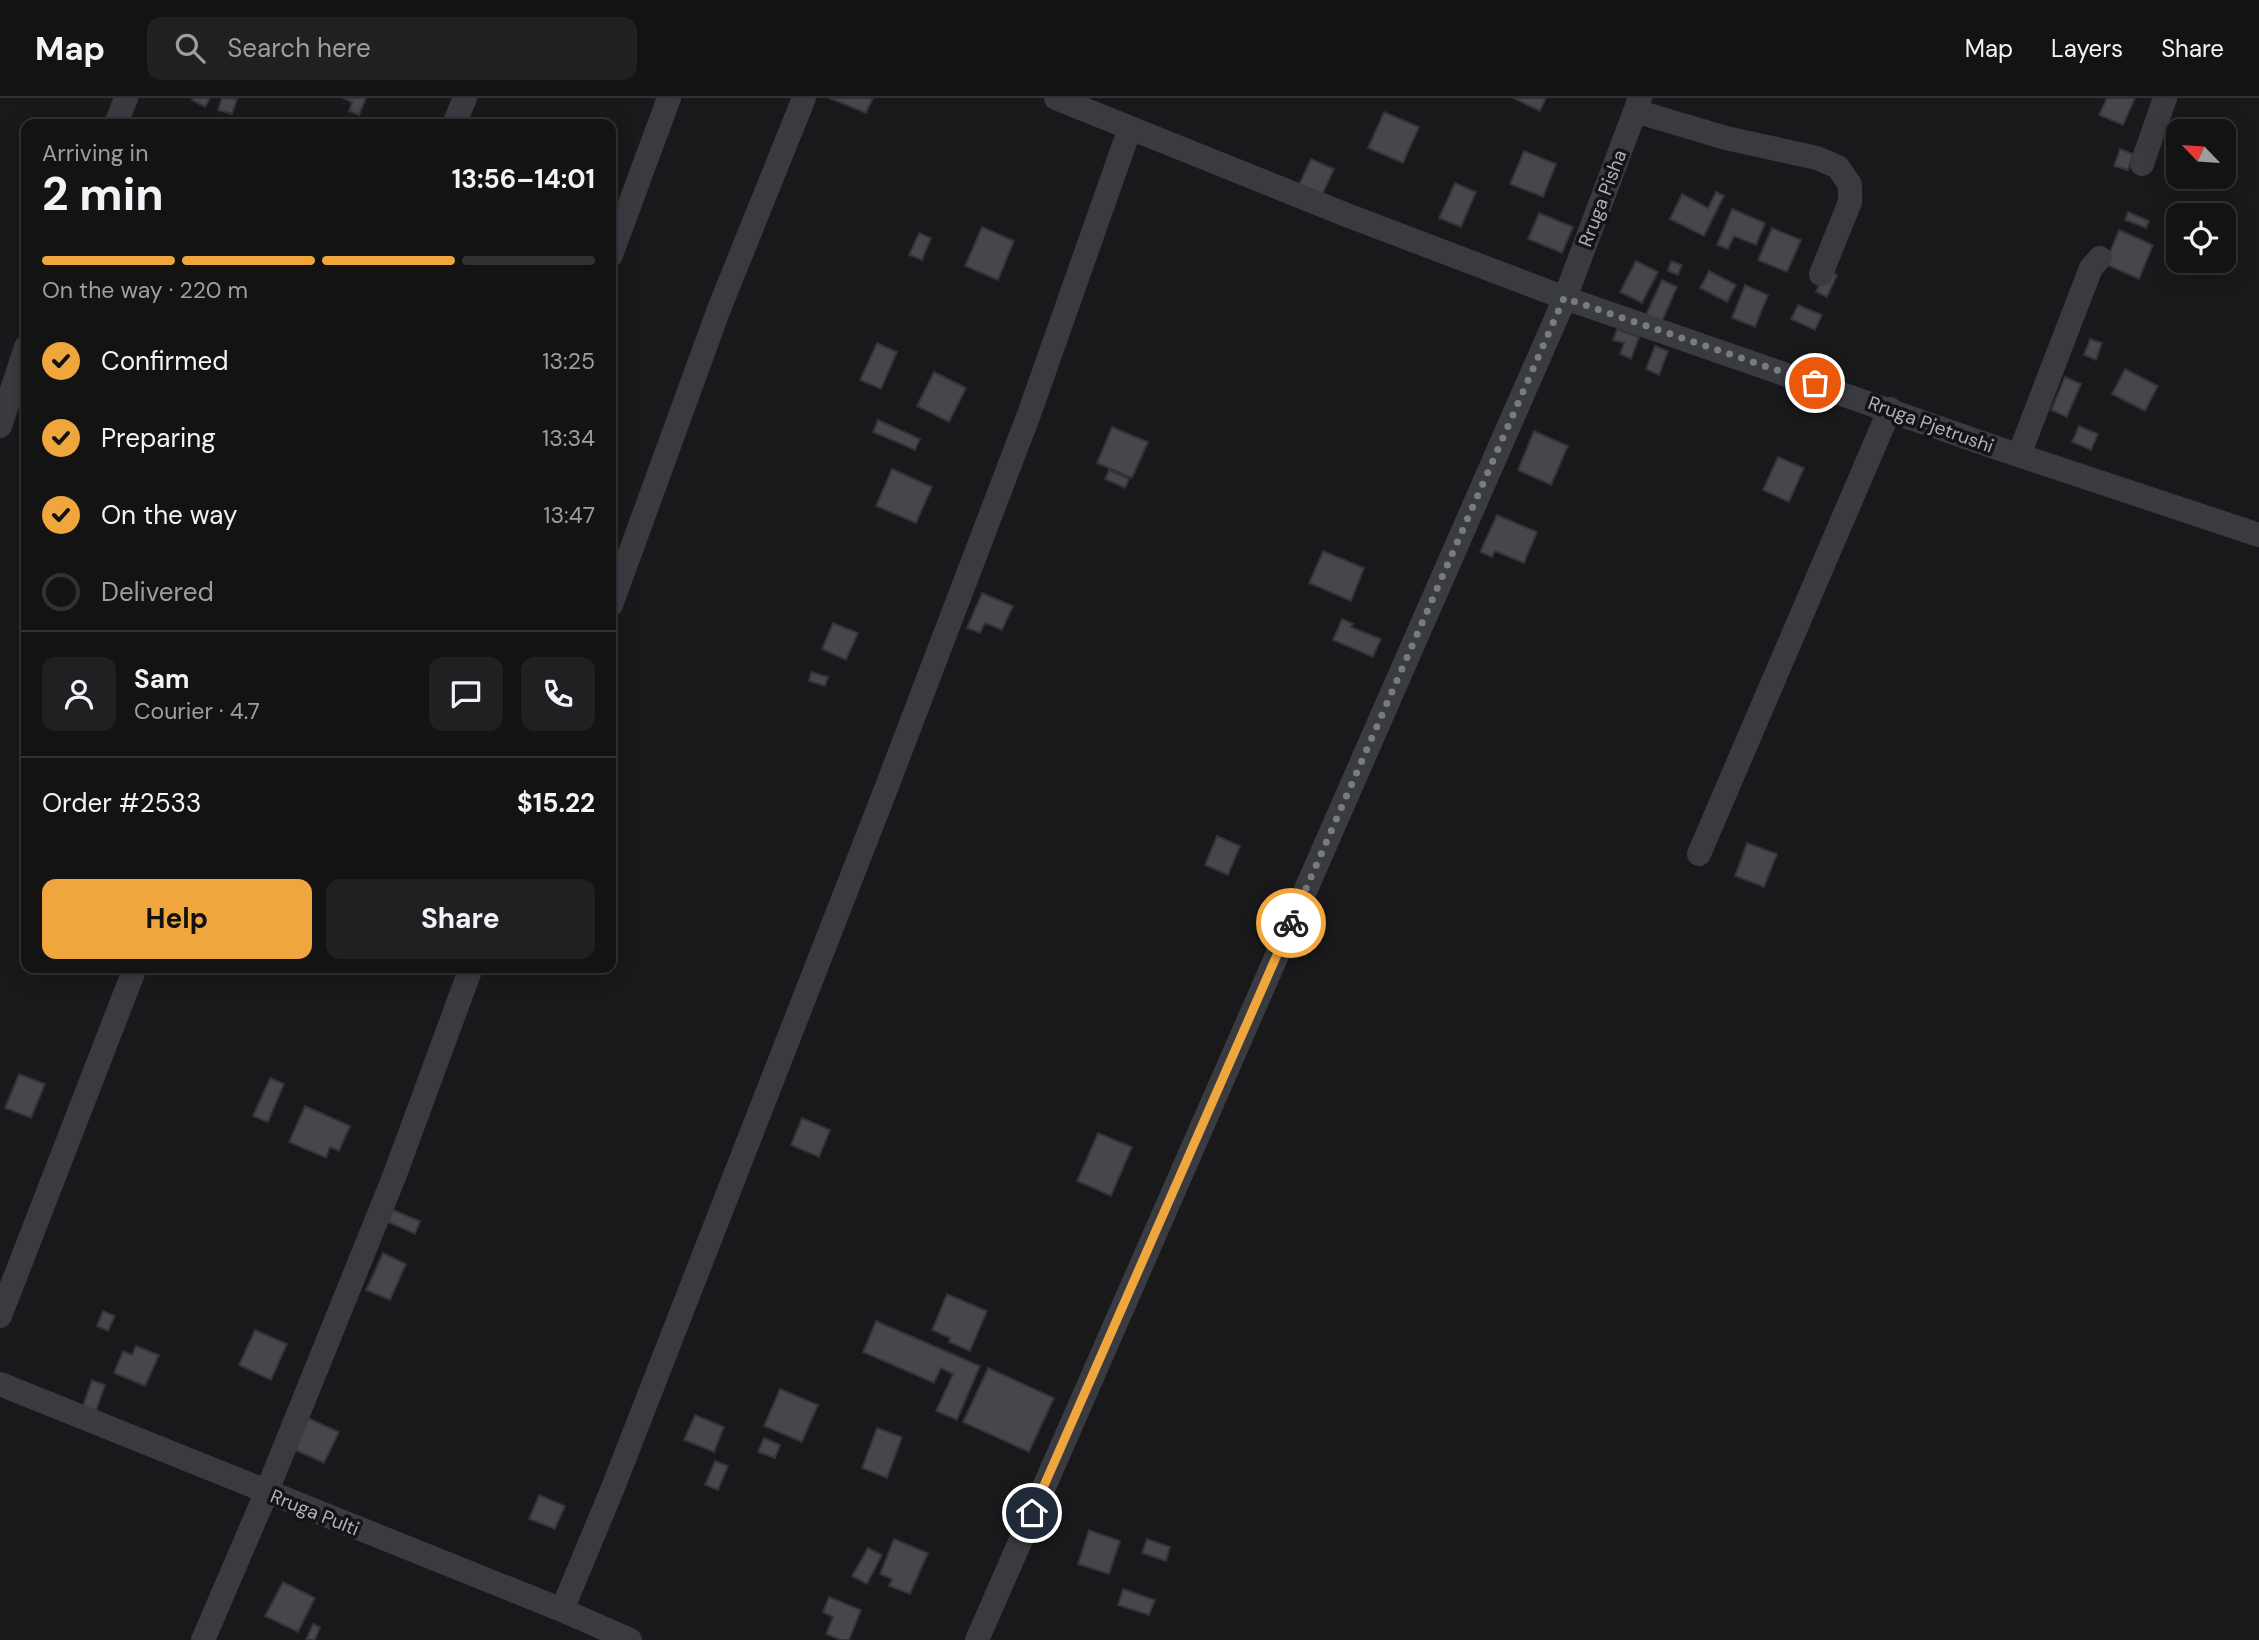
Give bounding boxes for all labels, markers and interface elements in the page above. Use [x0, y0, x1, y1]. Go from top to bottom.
search box [147, 17, 637, 80]
text: Map [35, 27, 105, 70]
icon: search [171, 29, 209, 67]
text: Search here [227, 31, 371, 65]
text: Map [1965, 33, 2013, 64]
text: Layers [2051, 33, 2123, 64]
text: Share [2161, 33, 2224, 64]
north arrow [2166, 119, 2236, 189]
map controls [2166, 119, 2236, 273]
text: Arriving in [42, 138, 148, 168]
street label: Rruga Pisha [1573, 146, 1632, 250]
text: 13:56–14:01 [452, 162, 595, 196]
text: 2 min [42, 164, 164, 224]
button: locate [2166, 203, 2236, 273]
text: On the way · 220 m [42, 275, 248, 305]
icon: check [42, 342, 80, 380]
text: Confirmed [101, 344, 228, 378]
text: 13:25 [542, 346, 595, 376]
pin [1785, 353, 1845, 413]
icon: bag [1796, 364, 1834, 402]
street label: Rruga Pjetrushi [1865, 390, 1997, 459]
icon: check [42, 419, 80, 457]
text: Preparing [101, 421, 216, 455]
text: 13:34 [542, 423, 595, 453]
icon: check [42, 496, 80, 534]
text: On the way [101, 498, 237, 532]
text: 13:47 [543, 500, 595, 530]
text: Delivered [101, 575, 214, 609]
button: person [42, 657, 116, 731]
button: chat [429, 657, 503, 731]
button: phone [521, 657, 595, 731]
text: Sam [134, 662, 189, 696]
text: Courier · 4.7 [134, 696, 260, 726]
text: Order #2533 [42, 786, 201, 820]
text: $15.22 [517, 786, 595, 820]
button: Help [42, 879, 312, 959]
button: Share [326, 879, 595, 959]
courier [1256, 888, 1326, 958]
icon: bike [1272, 904, 1310, 942]
street label: Rruga Pulti [267, 1483, 363, 1542]
pin [1002, 1483, 1062, 1543]
icon: home [1013, 1494, 1051, 1532]

